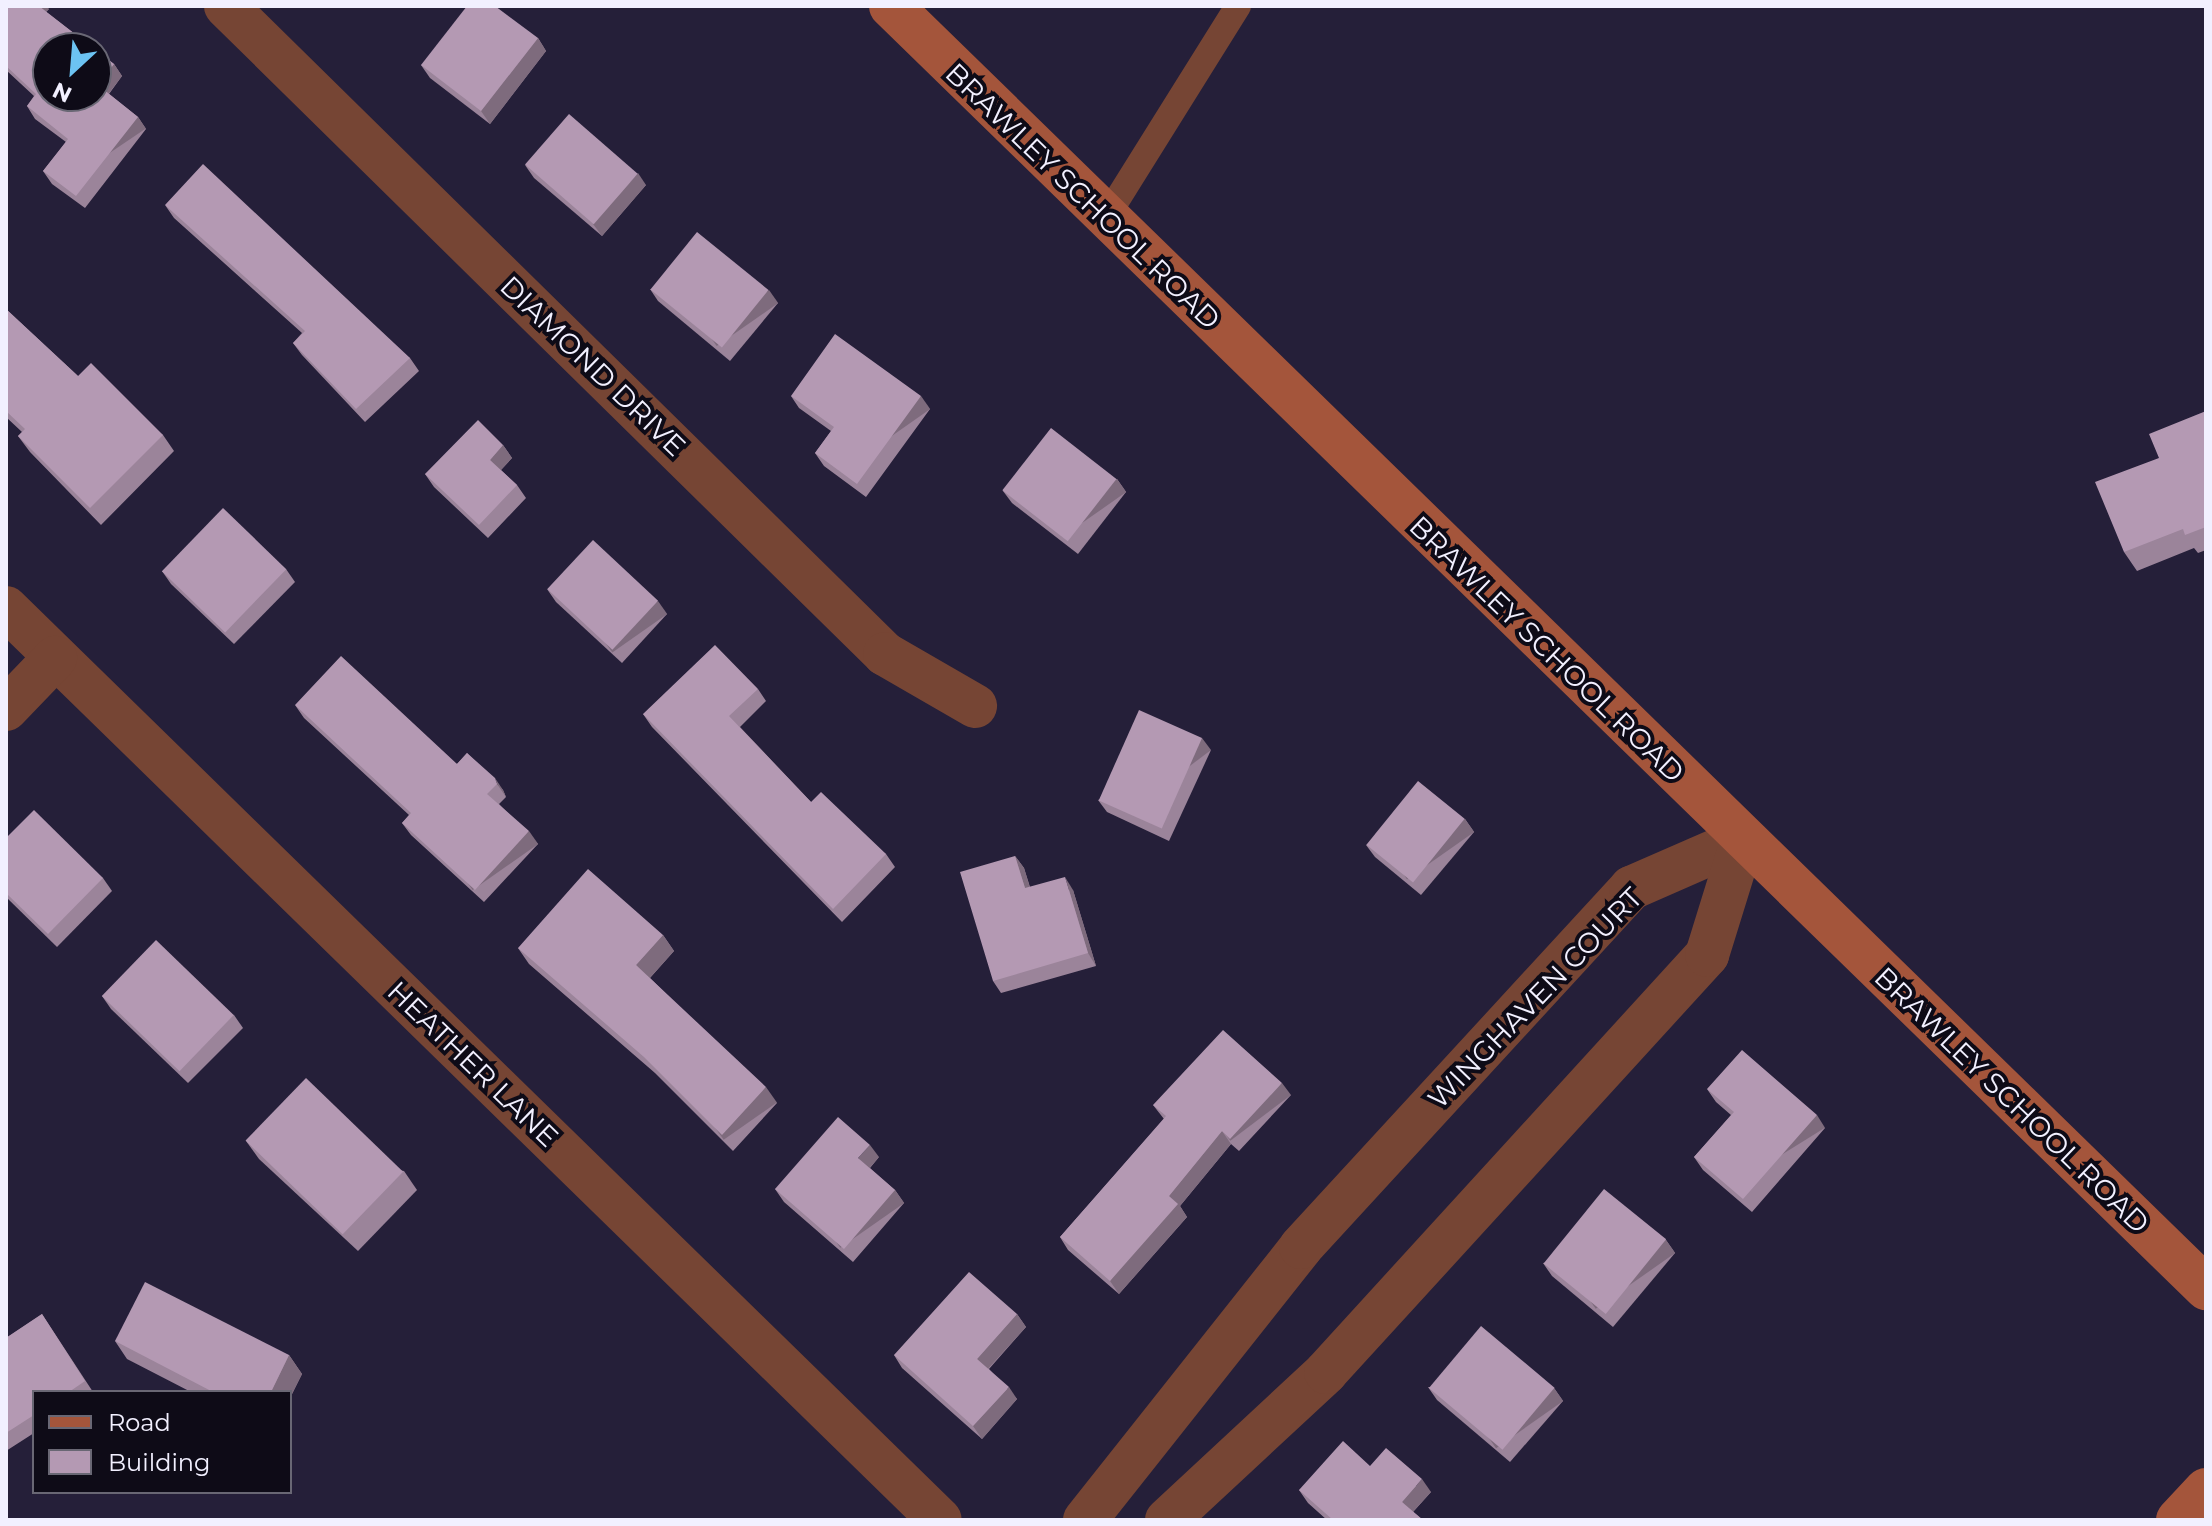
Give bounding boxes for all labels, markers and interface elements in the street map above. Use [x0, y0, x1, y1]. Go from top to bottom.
north arrow [32, 32, 112, 112]
street label: BRAWLEY SCHOOL ROAD [939, 56, 1227, 336]
text: N [48, 76, 76, 108]
street label: DIAMOND DRIVE [493, 269, 693, 463]
street label: BRAWLEY SCHOOL ROAD [1403, 509, 1691, 789]
street label: WINGHAVEN COURT [1421, 881, 1649, 1115]
street label: BRAWLEY SCHOOL ROAD [1868, 960, 2156, 1240]
street label: HEATHER LANE [381, 974, 565, 1154]
legend [32, 1390, 292, 1494]
text: Road [108, 1408, 171, 1437]
text: Building [108, 1448, 211, 1477]

